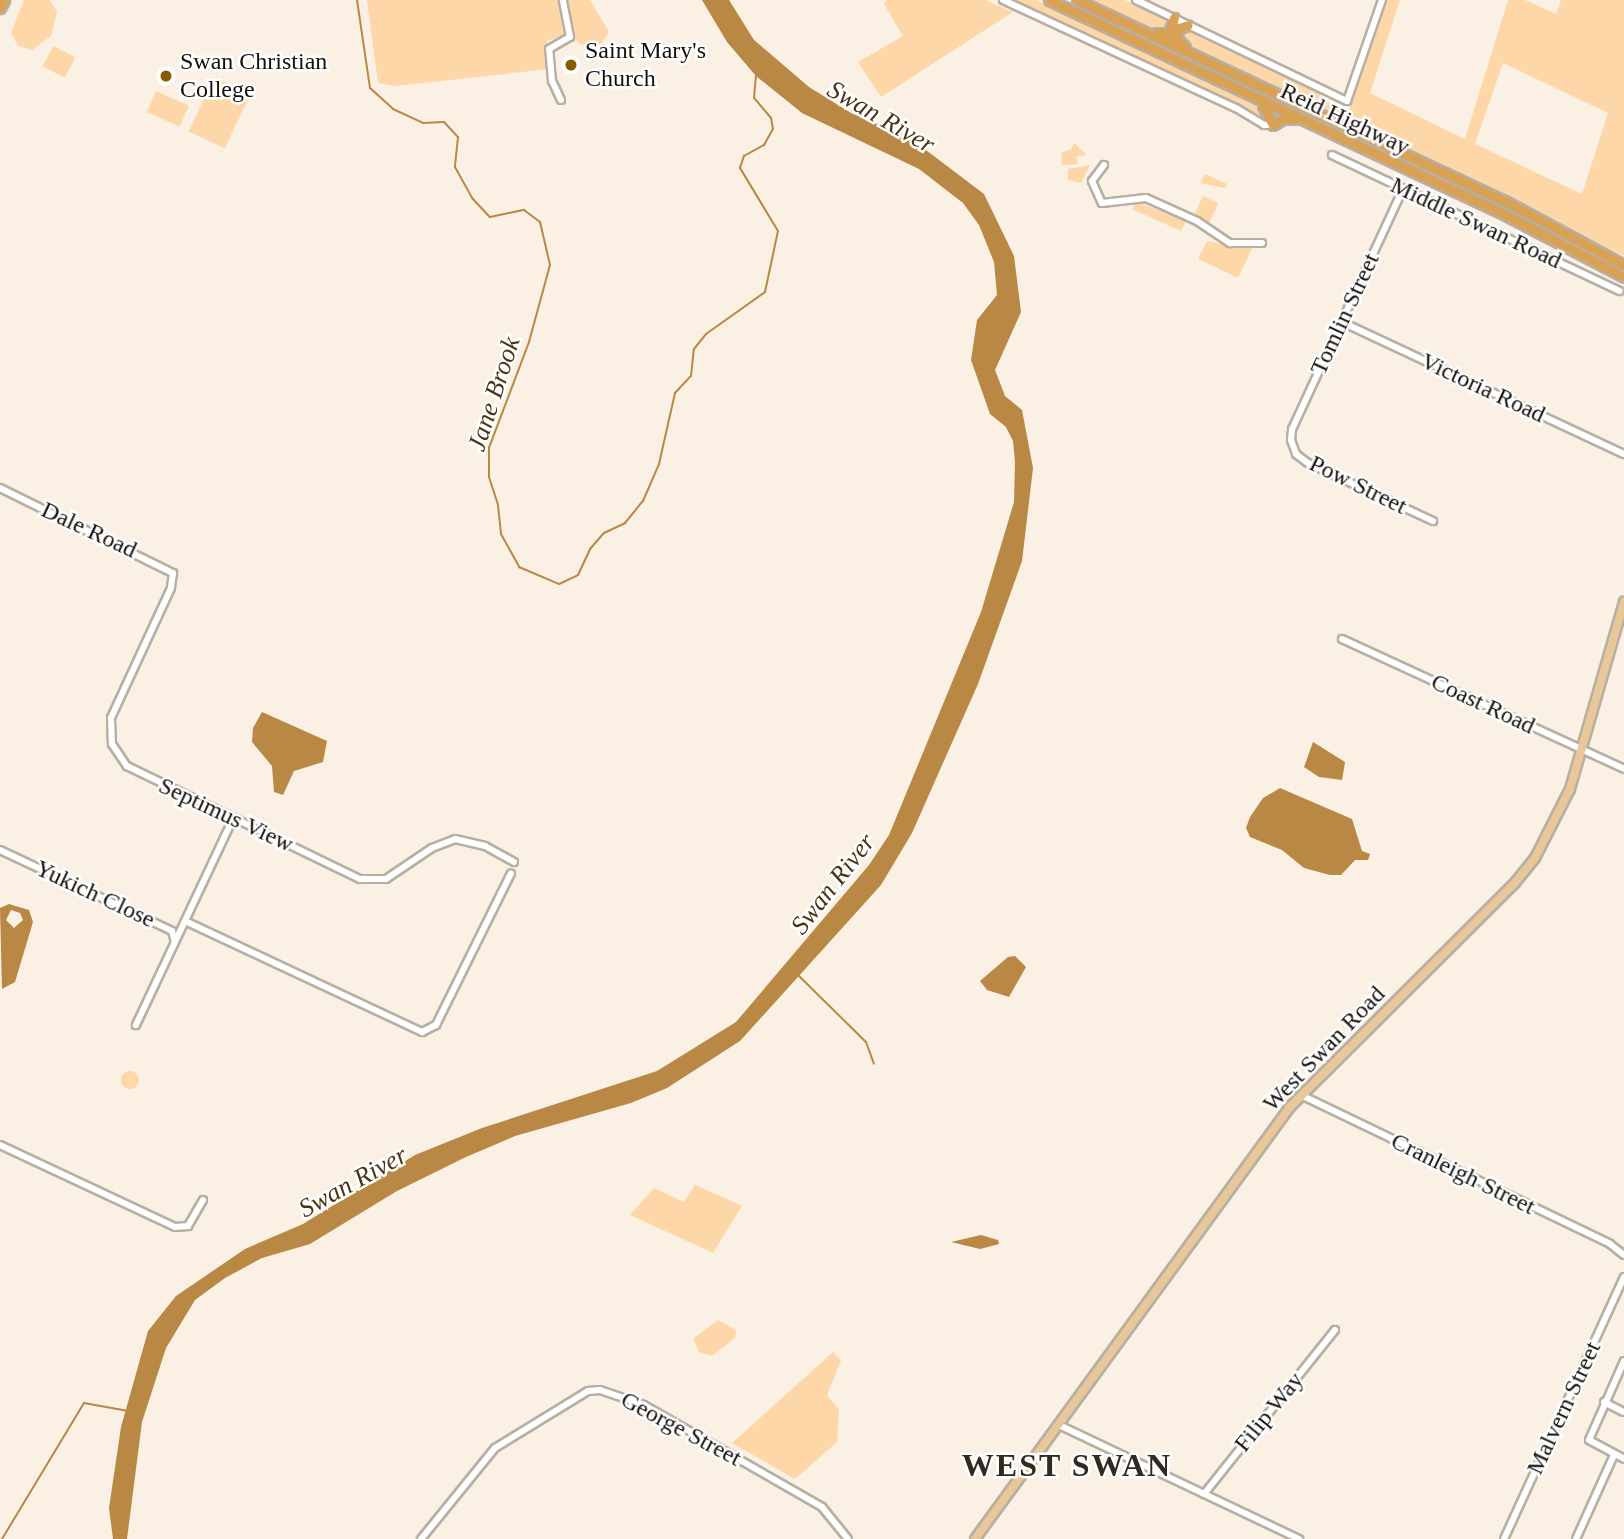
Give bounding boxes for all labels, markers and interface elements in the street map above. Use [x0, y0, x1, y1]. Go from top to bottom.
place label: Saint Mary's Church [585, 37, 706, 93]
place label: Swan Christian College [180, 48, 327, 104]
marker: Saint Mary's Church [563, 57, 579, 73]
marker: Swan Christian College [158, 68, 174, 84]
water label: Swan River [822, 74, 940, 160]
street label: Reid Highway [1276, 77, 1414, 161]
street label: Middle Swan Road [1386, 171, 1566, 275]
street label: Tomlin Street [1304, 249, 1386, 379]
water label: Jane Brook [461, 333, 527, 455]
street label: Victoria Road [1416, 347, 1550, 429]
street label: Pow Street [1305, 449, 1411, 521]
street label: Dale Road [37, 495, 141, 565]
street label: Coast Road [1426, 667, 1540, 741]
street label: Septimus View [154, 771, 298, 859]
water label: Swan River [784, 827, 882, 941]
street label: Yukich Close [31, 854, 159, 934]
street label: West Swan Road [1257, 980, 1391, 1118]
street label: Cranleigh Street [1386, 1127, 1540, 1221]
water label: Swan River [293, 1139, 413, 1225]
street label: Malvern Street [1521, 1337, 1607, 1479]
street label: Filip Way [1228, 1366, 1310, 1458]
street label: George Street [616, 1385, 746, 1473]
district label: WEST SWAN [963, 1446, 1171, 1484]

